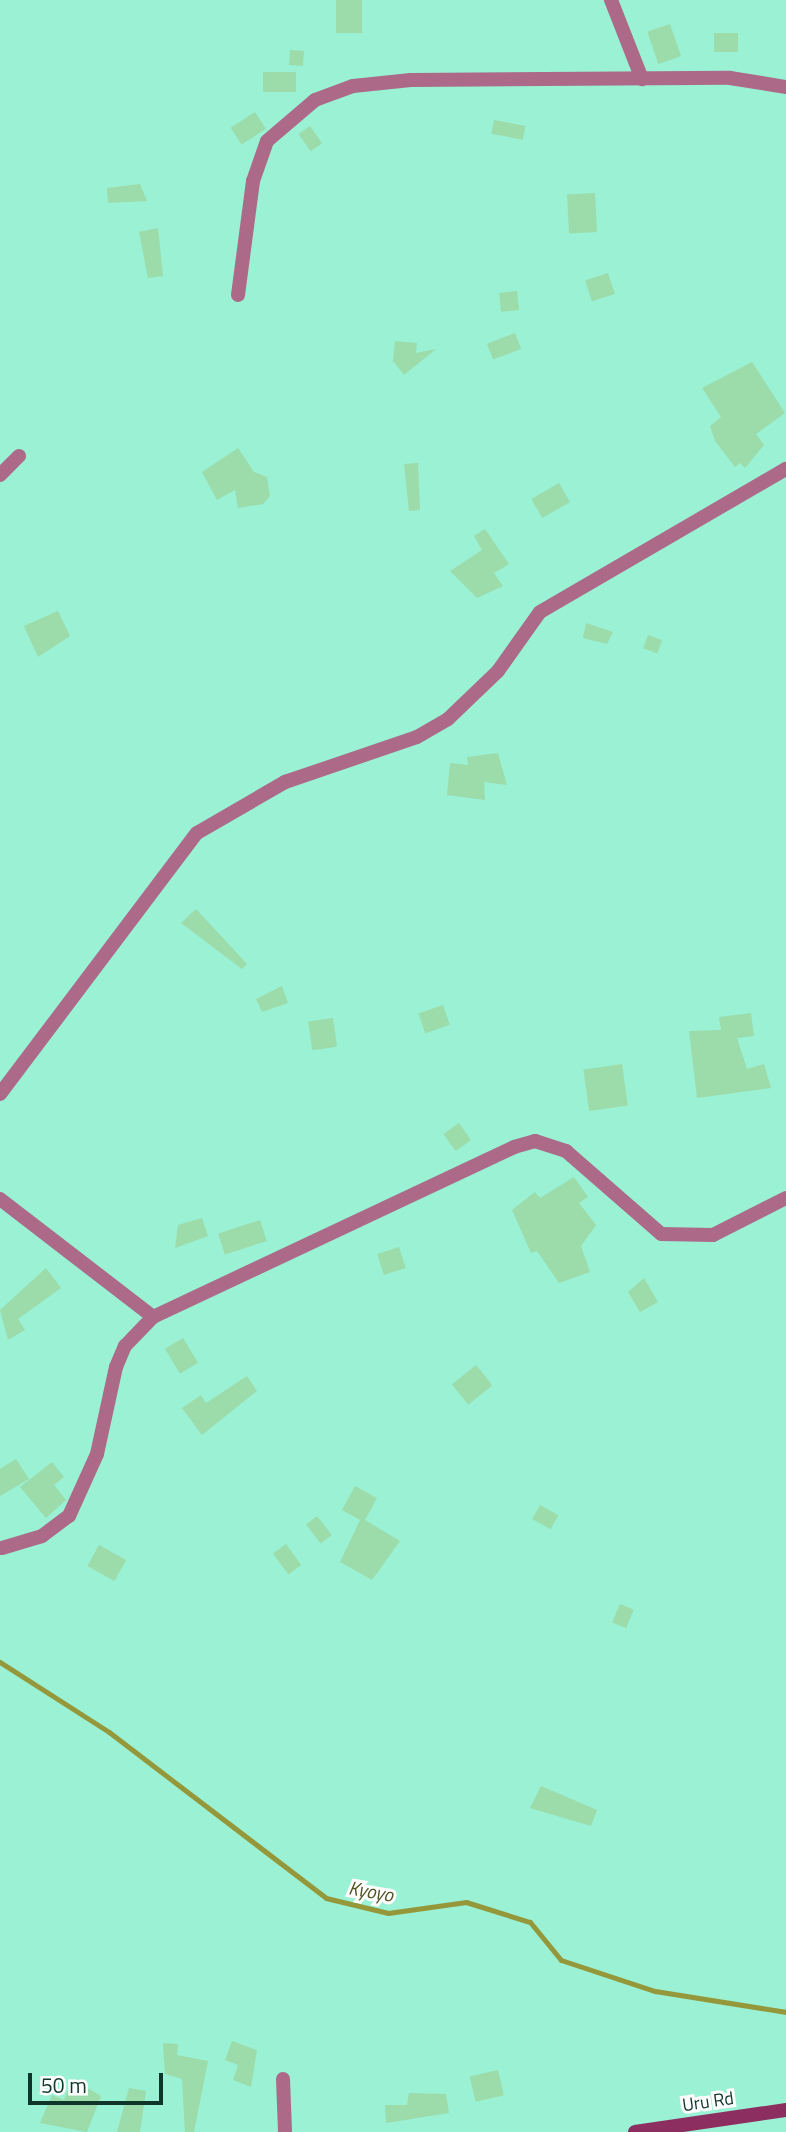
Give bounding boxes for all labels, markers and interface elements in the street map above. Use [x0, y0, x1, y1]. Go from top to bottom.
water label: Kyoyo [347, 1876, 395, 1906]
scale bar [32, 2058, 166, 2102]
text: 50 m [41, 2069, 87, 2101]
street label: Uru Rd [681, 2088, 735, 2116]

